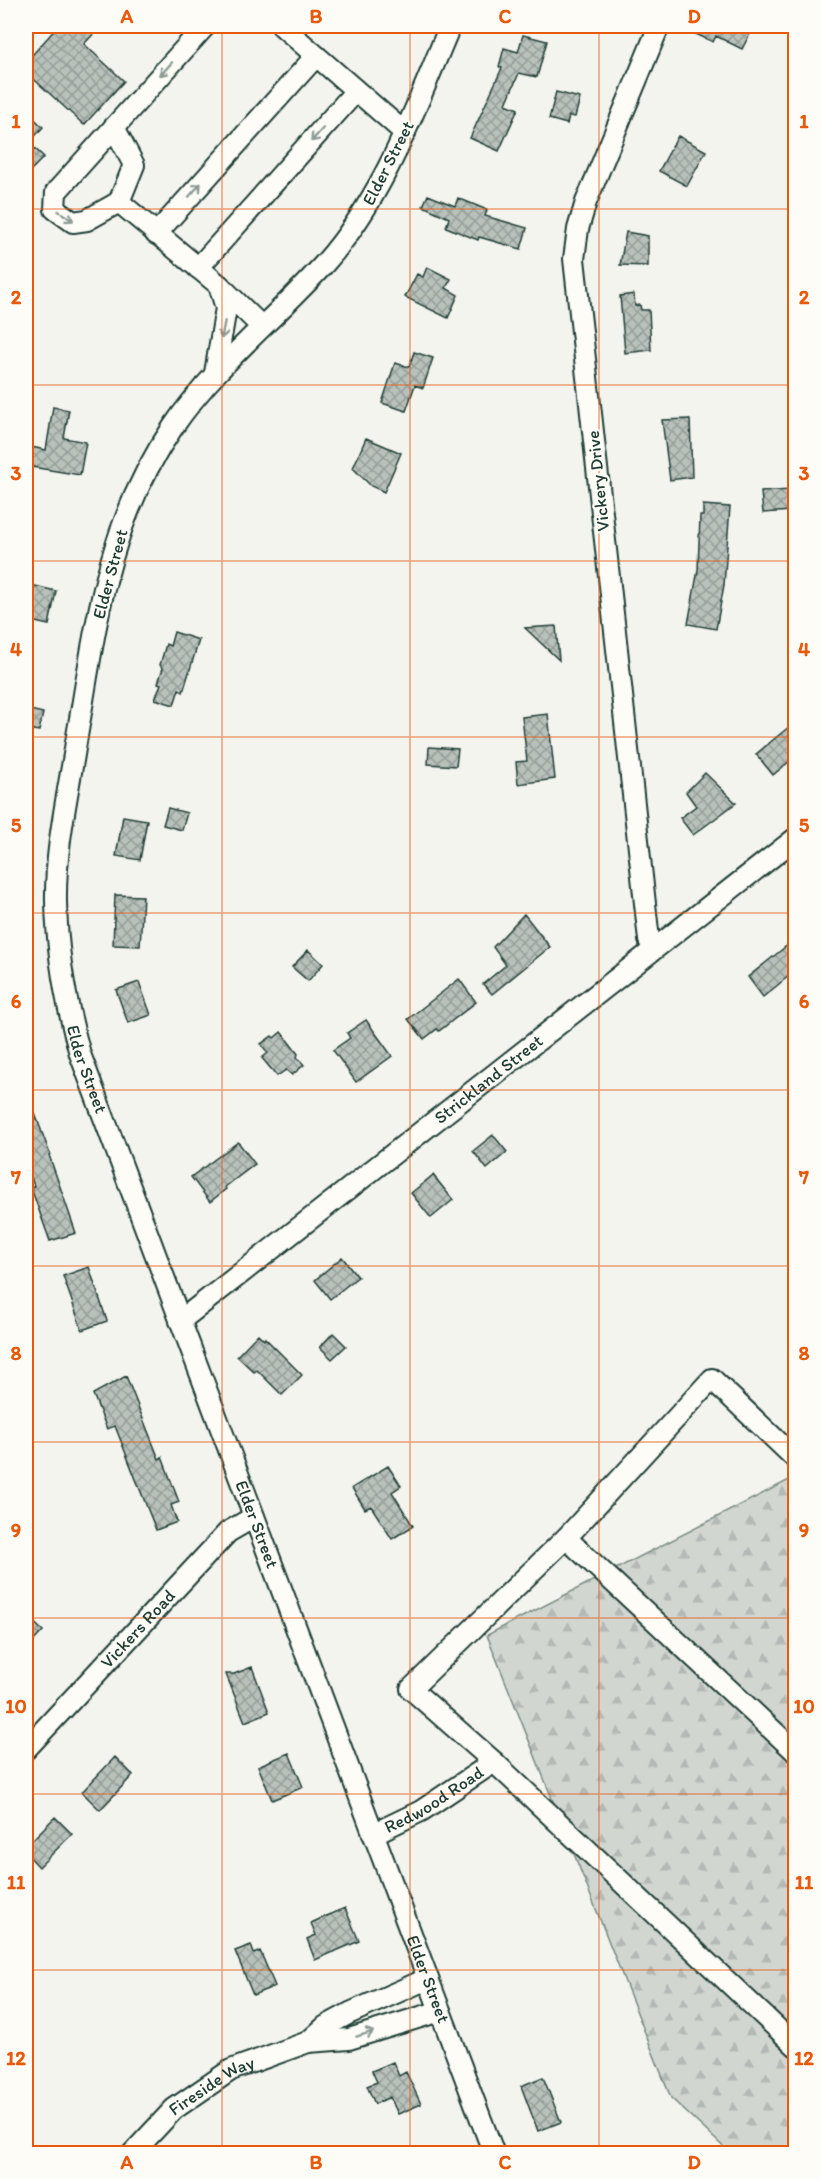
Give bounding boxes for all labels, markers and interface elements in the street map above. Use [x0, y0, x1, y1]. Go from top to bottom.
text: A [120, 4, 134, 28]
text: B [310, 4, 323, 28]
text: C [499, 4, 512, 28]
text: D [687, 4, 701, 28]
one-way arrow [159, 61, 173, 76]
text: 1 [11, 109, 21, 133]
text: 1 [799, 109, 809, 133]
street label: Elder Street [357, 117, 419, 209]
one-way arrow [310, 127, 324, 142]
one-way arrow [188, 183, 202, 198]
one-way arrow [57, 210, 74, 223]
text: 2 [11, 285, 22, 309]
text: 2 [799, 285, 810, 309]
one-way arrow [217, 319, 228, 339]
street label: Vickery Drive [582, 430, 614, 532]
text: 3 [11, 461, 22, 485]
text: 3 [799, 461, 810, 485]
street label: Elder Street [87, 526, 133, 621]
text: 4 [10, 637, 22, 661]
text: 4 [798, 637, 810, 661]
text: 5 [11, 813, 22, 837]
text: 5 [799, 813, 810, 837]
text: 6 [11, 989, 22, 1013]
text: 6 [799, 989, 810, 1013]
street label: Elder Street [62, 1023, 112, 1117]
street label: Strickland Street [430, 1030, 547, 1129]
text: 7 [10, 1165, 21, 1189]
text: 7 [798, 1165, 809, 1189]
text: 8 [11, 1341, 22, 1365]
text: 8 [799, 1341, 810, 1365]
street label: Elder Street [230, 1477, 284, 1571]
text: 9 [11, 1518, 21, 1542]
text: 9 [799, 1518, 809, 1542]
street label: Vickers Road [96, 1585, 180, 1673]
text: 10 [5, 1694, 27, 1718]
text: 10 [793, 1694, 815, 1718]
street label: Redwood Road [381, 1761, 488, 1838]
text: 11 [7, 1870, 26, 1894]
text: 11 [795, 1870, 814, 1894]
street label: Elder Street [402, 1932, 455, 2026]
one-way arrow [355, 2028, 374, 2039]
text: 12 [6, 2046, 26, 2070]
text: 12 [794, 2046, 814, 2070]
street label: Fireside Way [164, 2051, 258, 2120]
text: A [120, 2150, 134, 2174]
text: B [310, 2150, 323, 2174]
text: C [499, 2150, 512, 2174]
text: D [687, 2150, 701, 2174]

